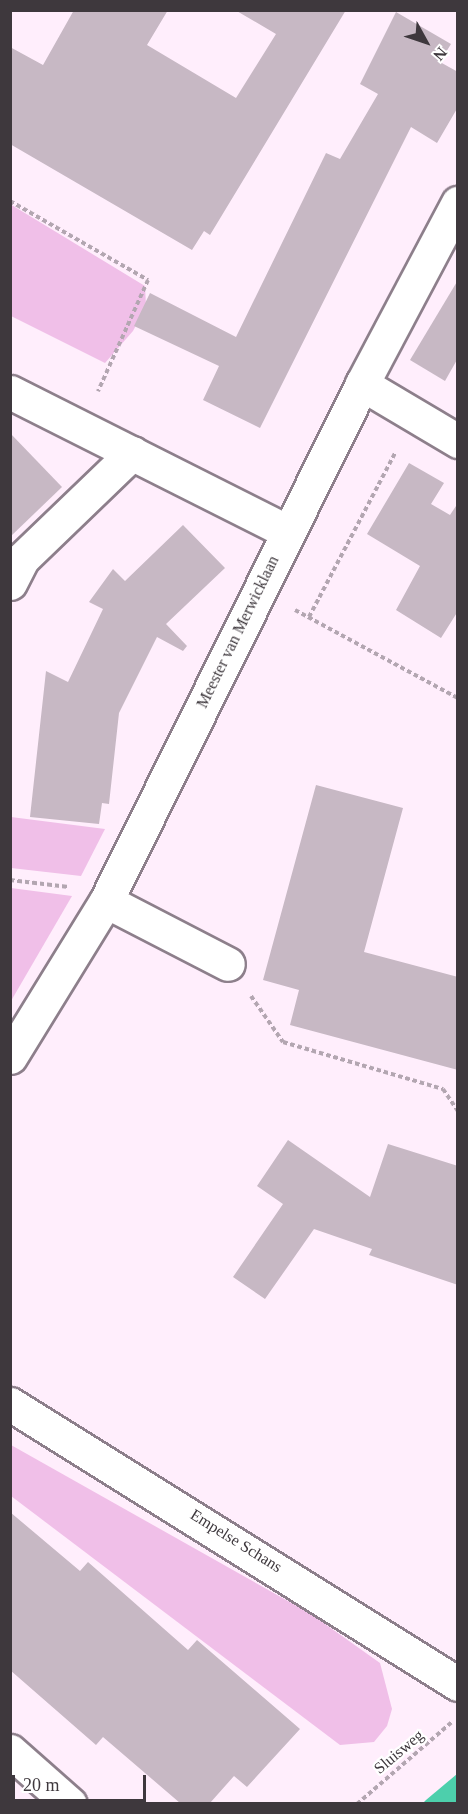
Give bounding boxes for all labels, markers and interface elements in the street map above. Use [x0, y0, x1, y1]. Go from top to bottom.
north arrow [396, 12, 456, 72]
text: N [430, 44, 450, 64]
street label: Meester van Merwicklaan [193, 553, 283, 711]
street label: Empelse Schans [187, 1505, 285, 1577]
street label: Sluisweg [370, 1726, 428, 1778]
scale bar [15, 1763, 148, 1801]
text: 20 m [23, 1775, 60, 1795]

